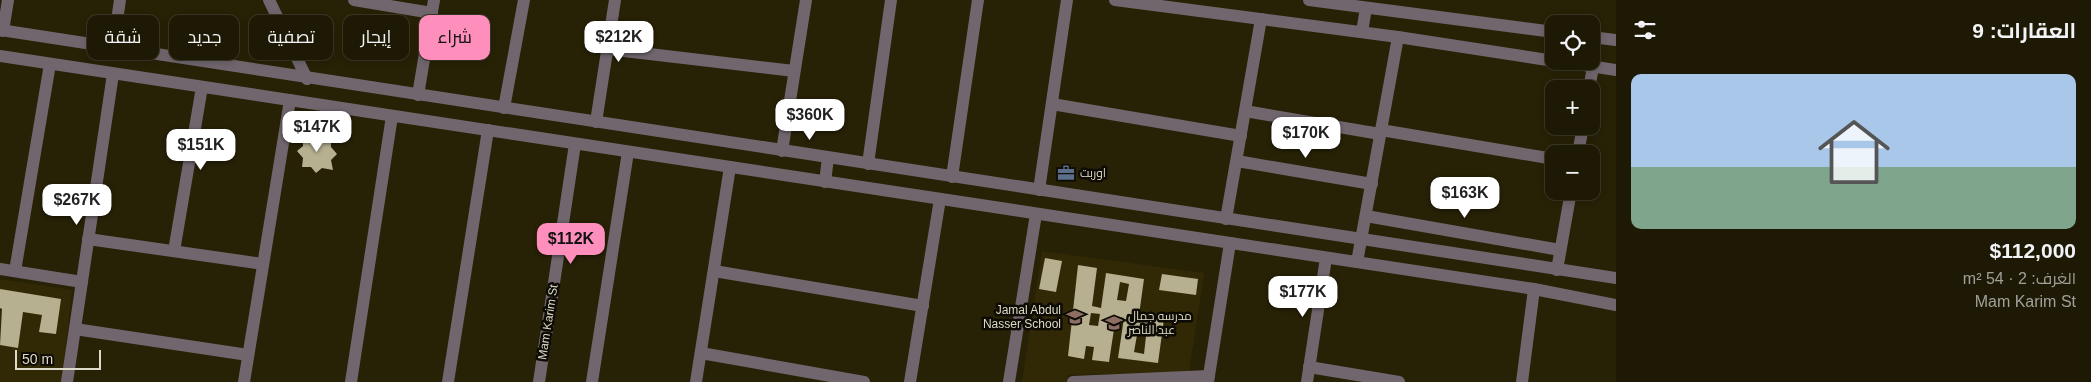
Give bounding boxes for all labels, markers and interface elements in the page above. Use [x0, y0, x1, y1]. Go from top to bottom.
chip: شقة [87, 15, 159, 60]
chip: جديد [169, 15, 239, 60]
chip: تصفية [249, 15, 333, 60]
chip: إيجار [343, 15, 409, 60]
chip: شراء [419, 15, 490, 60]
map controls [1545, 15, 1600, 200]
button: locate [1545, 15, 1600, 70]
icon: filters [1631, 16, 1659, 44]
text: العقارات: 9 [1972, 19, 2076, 42]
pin: $212K [584, 20, 654, 63]
text: $212K [595, 28, 643, 45]
button: + [1545, 80, 1600, 135]
pin: $360K [775, 98, 845, 141]
text: $360K [786, 106, 834, 123]
icon: home [1809, 107, 1899, 197]
pin: $147K [282, 110, 352, 153]
pin: $170K [1271, 116, 1341, 159]
text: $147K [293, 118, 341, 135]
text: $170K [1282, 124, 1330, 141]
pin: $151K [166, 128, 236, 171]
text: $151K [177, 136, 225, 153]
button: − [1545, 145, 1600, 200]
office icon: اوربت [1056, 163, 1076, 183]
place label: اوربت [1080, 166, 1106, 180]
pin: $163K [1430, 176, 1500, 219]
pin: $267K [42, 184, 112, 226]
text: $163K [1441, 184, 1489, 201]
text: $267K [53, 191, 101, 208]
pin: $112K [536, 222, 606, 265]
text: $112K [548, 230, 594, 247]
text: $112,000 [1990, 239, 2076, 262]
text: الغرف: 2 · 54 m² [1963, 270, 2076, 287]
pin: $177K [1268, 276, 1338, 318]
street label: Mam Karim St [535, 283, 561, 361]
text: $177K [1279, 283, 1327, 300]
text: Mam Karim St [1975, 293, 2076, 310]
place label: Jamal Abdul Nasser School [983, 303, 1061, 331]
school or university icon: Jamal Abdul Nasser School [1065, 307, 1085, 327]
place label: مدرسه جمال عبد الناصر [1127, 309, 1192, 337]
school or university icon: مدرسه جمال عبد الناصر [1104, 313, 1124, 333]
scale bar [15, 347, 101, 370]
text: 50 m [22, 351, 53, 367]

